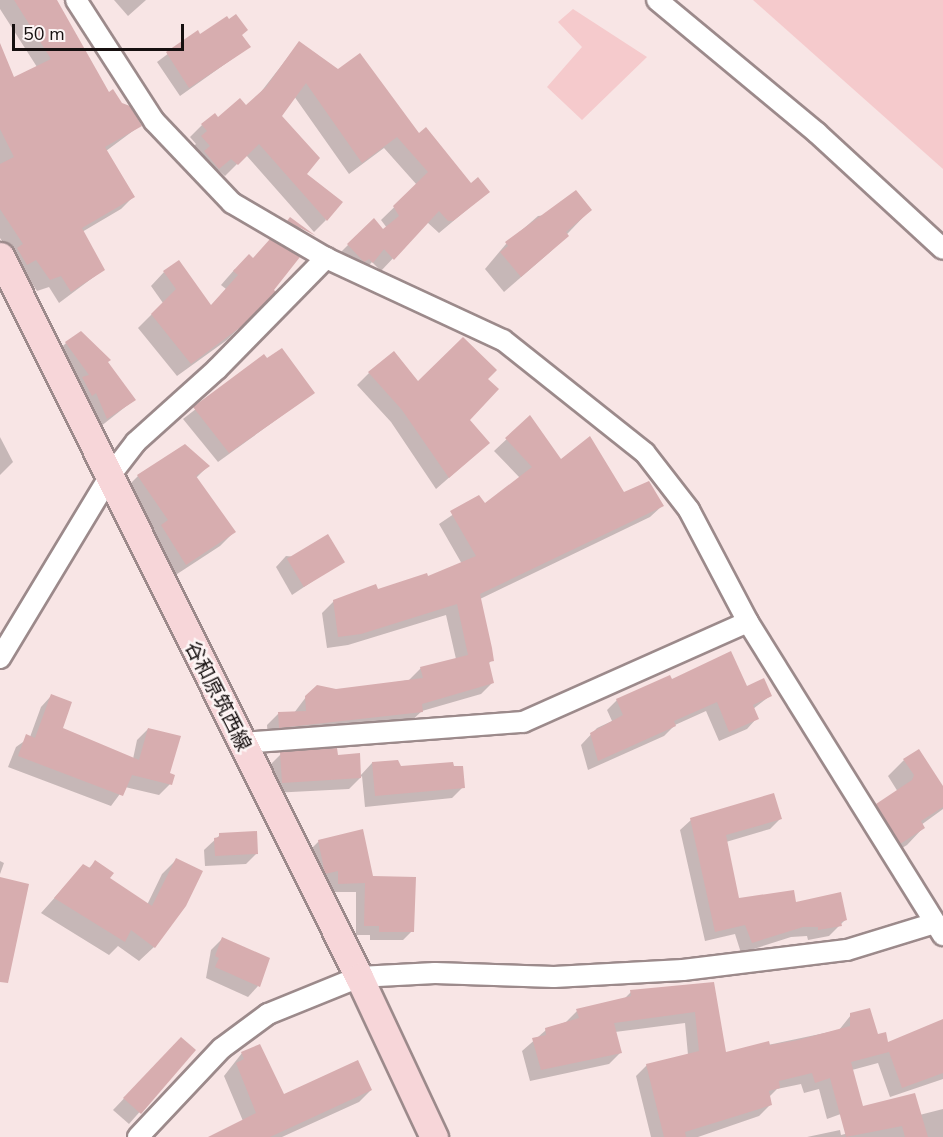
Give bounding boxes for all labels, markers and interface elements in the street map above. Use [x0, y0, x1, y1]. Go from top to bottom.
scale bar [15, 12, 188, 50]
text: 50 m [23, 22, 65, 46]
street label: 谷和原筑西線 [180, 637, 256, 755]

